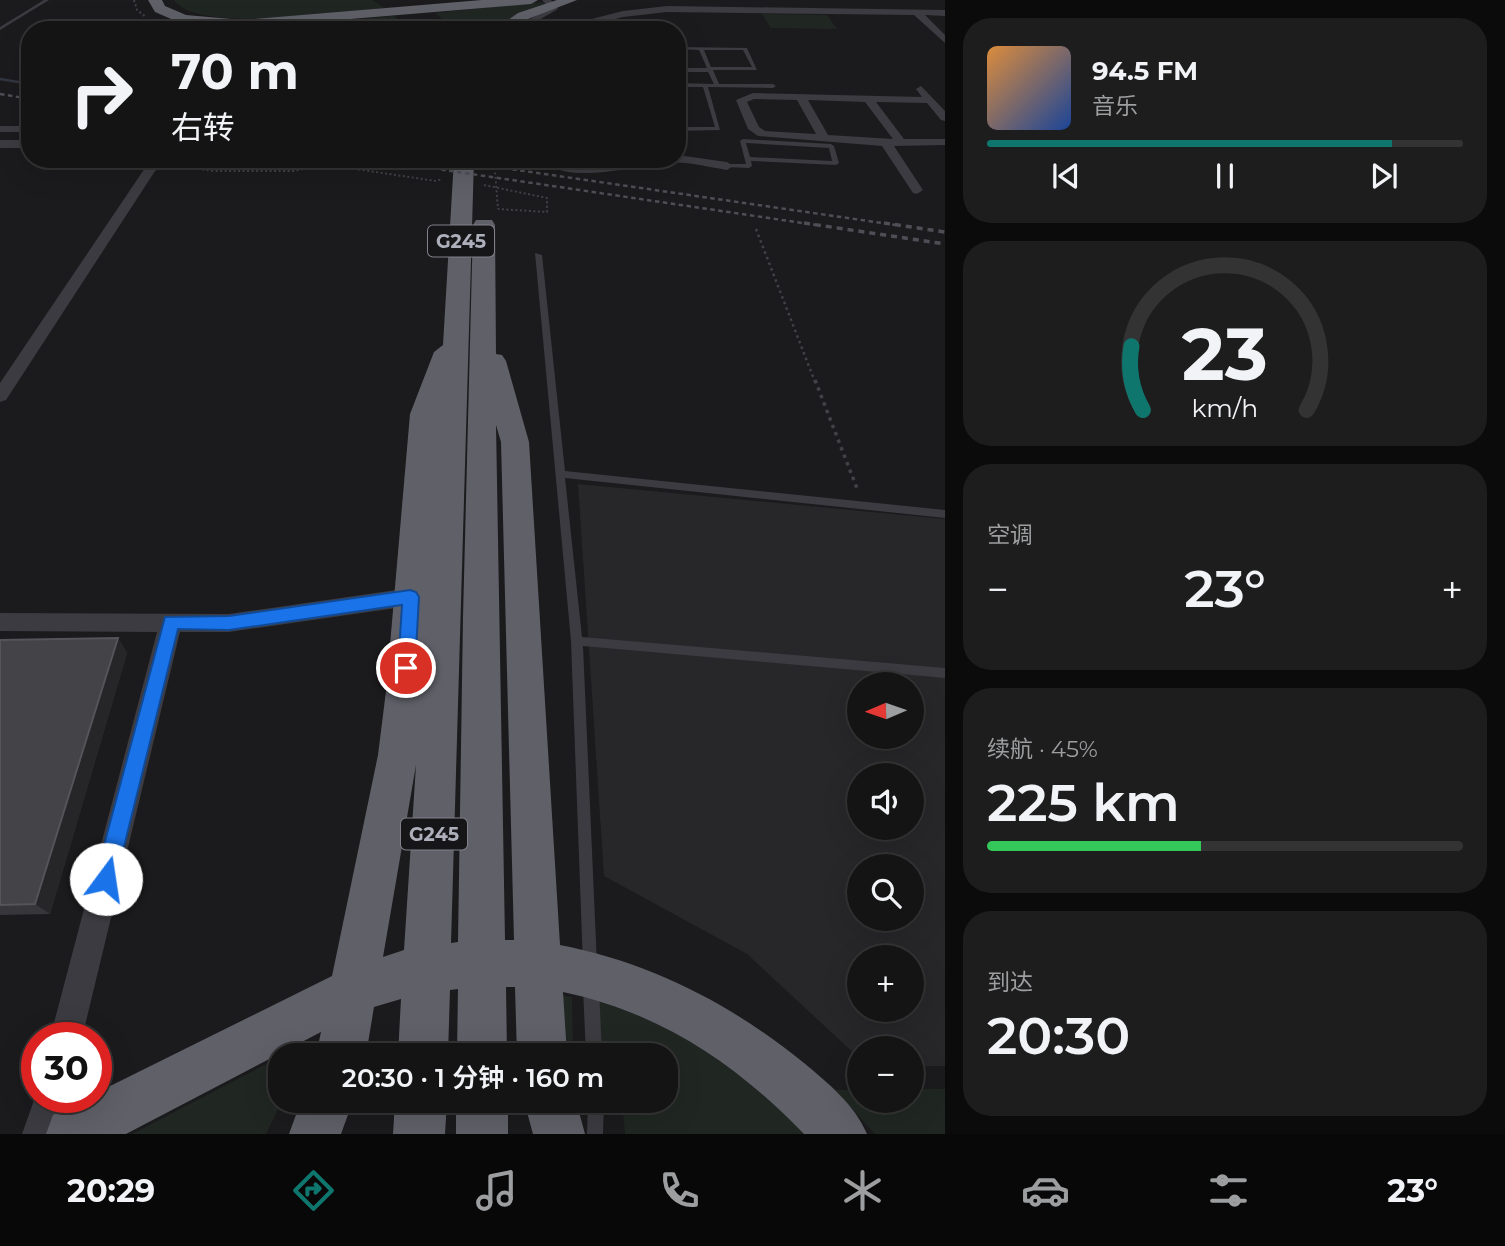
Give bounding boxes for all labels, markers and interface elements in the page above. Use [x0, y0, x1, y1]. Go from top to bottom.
text: 70 m [171, 42, 299, 101]
icon: right [56, 49, 147, 140]
text: 94.5 FM [1092, 55, 1198, 87]
text: 音乐 [1092, 92, 1138, 120]
text: 右转 [171, 108, 235, 147]
icon: previous [1047, 157, 1085, 195]
icon: pause [1206, 157, 1244, 195]
icon: next [1365, 157, 1403, 195]
road number: G245 [428, 226, 494, 256]
text: 23 [1182, 310, 1268, 398]
text: km/h [1192, 393, 1258, 423]
text: 空调 [987, 521, 1033, 549]
text: 23° [1184, 557, 1266, 620]
text: − [987, 566, 1009, 613]
text: + [1441, 566, 1463, 613]
pin [376, 638, 436, 698]
icon: arrive [387, 649, 425, 687]
north arrow [847, 672, 924, 749]
map controls [847, 672, 924, 1113]
text: 续航 · 45% [987, 735, 1098, 763]
button: sound [847, 763, 924, 840]
text: 225 km [987, 771, 1180, 834]
road number: G245 [401, 818, 467, 849]
position arrow [69, 842, 143, 916]
button: search [847, 854, 924, 931]
button: + [847, 945, 924, 1022]
text: 到达 [987, 968, 1033, 996]
text: 20:30 [987, 1004, 1130, 1067]
speed limit sign: 30 [21, 1022, 112, 1113]
button: − [847, 1036, 924, 1113]
text: 20:30 · 1 分钟 · 160 m [342, 1062, 604, 1094]
icon: directions [289, 1166, 338, 1215]
icon: music [472, 1166, 521, 1215]
icon: phone [655, 1166, 704, 1215]
icon: climate [838, 1166, 887, 1215]
icon: car [1021, 1166, 1070, 1215]
icon: filters [1204, 1166, 1253, 1215]
text: 20:29 [67, 1171, 155, 1210]
text: 23° [1387, 1171, 1438, 1210]

